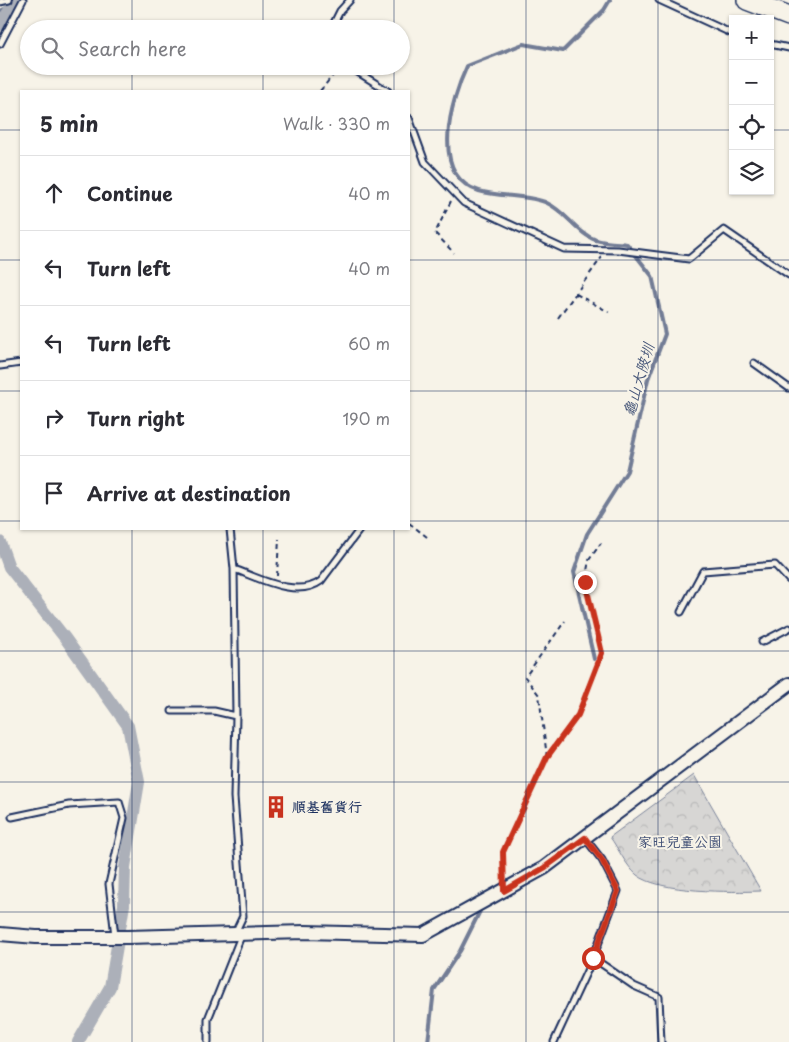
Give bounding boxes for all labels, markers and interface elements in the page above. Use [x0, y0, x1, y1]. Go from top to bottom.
map controls [729, 15, 774, 195]
button: + [729, 15, 774, 60]
search box [20, 20, 410, 75]
icon: search [38, 34, 66, 62]
text: Search here [78, 34, 187, 62]
button: − [729, 60, 774, 105]
button: locate [729, 105, 774, 150]
text: 5 min [40, 107, 98, 139]
text: Walk · 330 m [283, 111, 390, 135]
button: layers [729, 150, 774, 195]
icon: ahead [40, 179, 68, 207]
text: Continue [87, 179, 173, 207]
text: 40 m [348, 181, 390, 205]
icon: left [40, 254, 68, 282]
text: Turn left [87, 254, 171, 282]
text: 40 m [348, 256, 390, 280]
icon: left [40, 329, 68, 357]
text: Turn left [87, 329, 171, 357]
text: 60 m [348, 331, 390, 355]
water label: 龜山大陂圳 [616, 338, 659, 419]
icon: right [40, 404, 68, 432]
text: Turn right [87, 404, 185, 432]
text: 190 m [342, 406, 390, 430]
icon: arrive [40, 479, 68, 507]
text: Arrive at destination [87, 479, 291, 507]
route end [574, 571, 597, 594]
building icon: 順基舊貨行 [263, 794, 289, 820]
place label: 順基舊貨行 [292, 796, 362, 817]
park label: 家旺兒童公園 [638, 831, 722, 852]
route start [582, 947, 605, 970]

